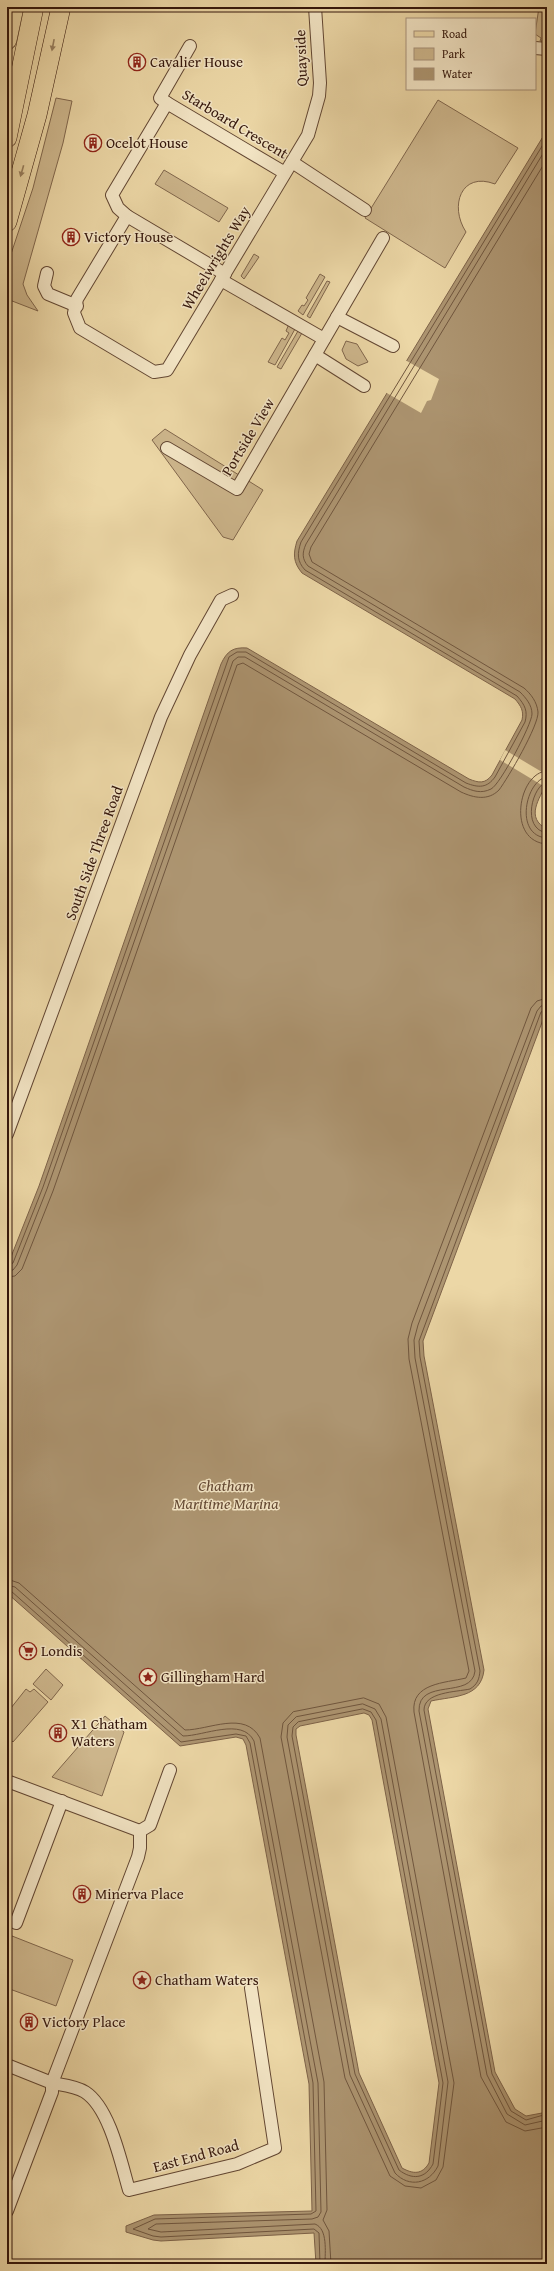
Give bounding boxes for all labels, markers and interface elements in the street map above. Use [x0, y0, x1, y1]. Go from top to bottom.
legend [406, 18, 536, 90]
text: Road [442, 25, 468, 42]
street label: Quayside [289, 29, 312, 87]
one-way arrow [50, 39, 56, 51]
text: Park [442, 45, 466, 62]
place label: Cavalier House [150, 51, 243, 72]
building icon: Cavalier House [127, 52, 147, 72]
text: Water [442, 65, 472, 82]
street label: Starboard Crescent [178, 84, 293, 164]
place label: Ocelot House [106, 132, 188, 153]
building icon: Ocelot House [83, 133, 103, 153]
one-way arrow [19, 166, 25, 178]
street label: Wheelwrights Way [176, 201, 255, 314]
place label: Victory House [84, 226, 173, 247]
building icon: Victory House [61, 227, 81, 247]
street label: Portside View [216, 394, 279, 480]
street label: South Side Three Road [59, 783, 128, 923]
water label: Chatham Maritime Marina [173, 1473, 279, 1515]
place label: Londis [41, 1640, 83, 1661]
supermarket icon: Londis [18, 1641, 38, 1661]
place label: Gillingham Hard [161, 1666, 265, 1687]
place icon: Gillingham Hard [138, 1667, 158, 1687]
place label: X1 Chatham Waters [71, 1713, 148, 1751]
building icon: X1 Chatham Waters [48, 1723, 68, 1743]
place label: Minerva Place [95, 1883, 184, 1904]
building icon: Minerva Place [72, 1884, 92, 1904]
place label: Chatham Waters [155, 1969, 259, 1990]
place icon: Chatham Waters [132, 1970, 152, 1990]
place label: Victory Place [42, 2011, 126, 2032]
building icon: Victory Place [19, 2012, 39, 2032]
street label: East End Road [151, 2134, 241, 2177]

